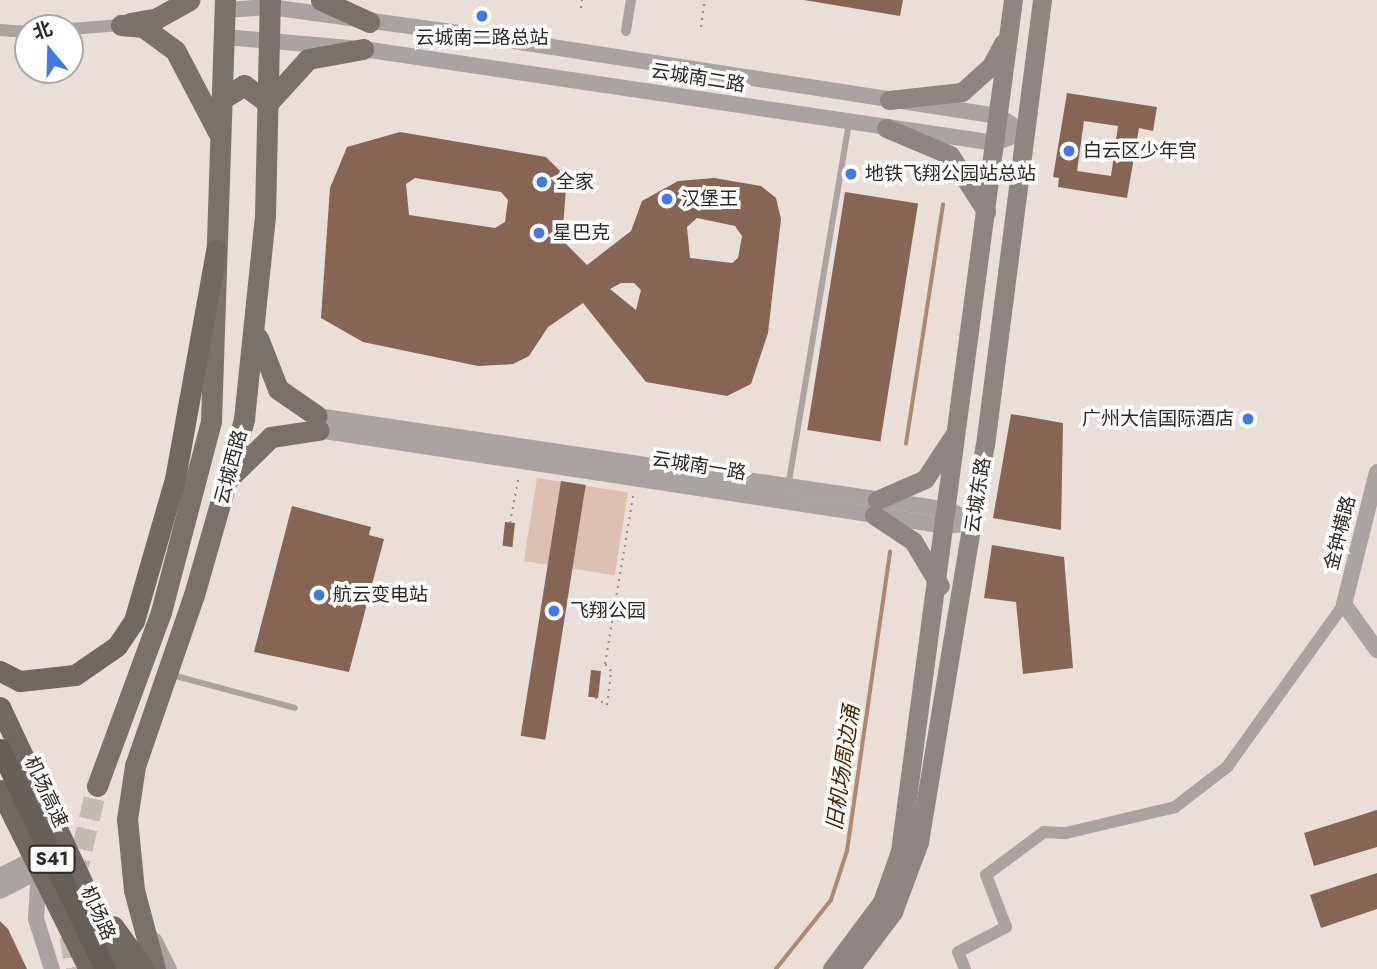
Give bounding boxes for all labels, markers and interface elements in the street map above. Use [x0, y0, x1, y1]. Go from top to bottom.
marker: 云城南二路总站 [474, 8, 490, 24]
north arrow [14, 14, 84, 84]
text: 北 [29, 15, 56, 46]
place label: 云城南二路总站 [416, 27, 548, 49]
street label: 云城南二路 [649, 59, 747, 97]
place label: 白云区少年宫 [1083, 140, 1197, 162]
marker: 白云区少年宫 [1061, 143, 1077, 159]
place label: 地铁飞翔公园站总站 [865, 163, 1036, 185]
marker: 地铁飞翔公园站总站 [843, 166, 859, 182]
place label: 全家 [556, 171, 594, 193]
marker: 全家 [534, 174, 550, 190]
place label: 汉堡王 [681, 188, 738, 210]
marker: 汉堡王 [659, 191, 675, 207]
place label: 星巴克 [553, 222, 610, 244]
marker: 星巴克 [531, 225, 547, 241]
place label: 广州大信国际酒店 [1082, 408, 1234, 430]
marker: 广州大信国际酒店 [1240, 411, 1256, 427]
street label: 云城西路 [210, 427, 252, 507]
street label: 云城南一路 [650, 447, 748, 485]
street label: 云城东路 [961, 456, 995, 534]
street label: 金钟横路 [1320, 493, 1360, 573]
place label: 航云变电站 [333, 584, 428, 606]
marker: 航云变电站 [311, 587, 327, 603]
place label: 飞翔公园 [570, 600, 646, 622]
marker: 飞翔公园 [544, 601, 564, 621]
water label: 旧机场周边涌 [822, 704, 864, 832]
street label: 机场高速 [20, 753, 72, 831]
road number: S41 [28, 844, 76, 874]
street label: 机场路 [76, 882, 120, 944]

